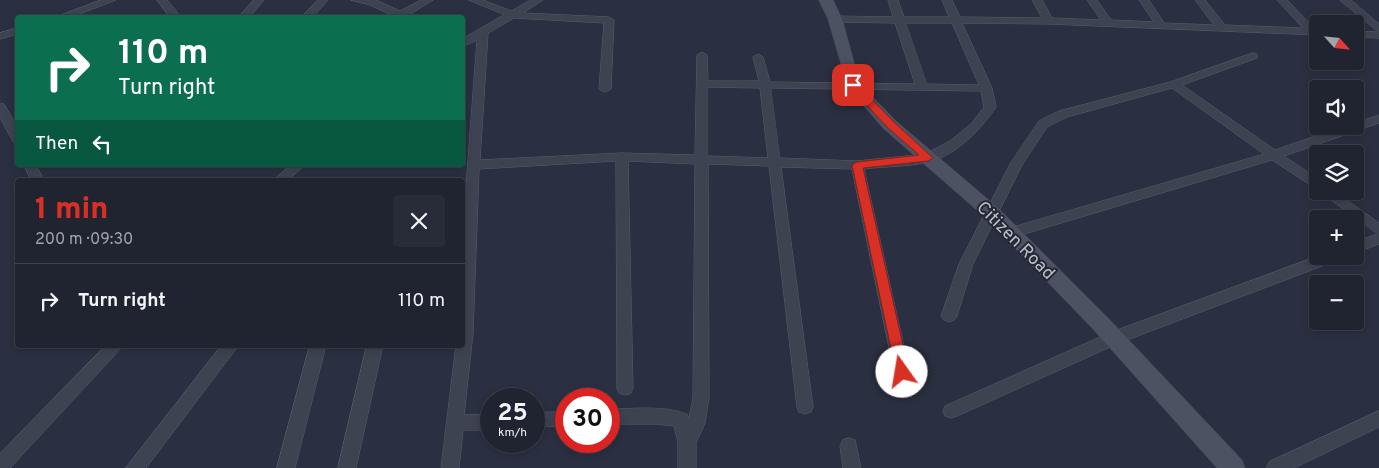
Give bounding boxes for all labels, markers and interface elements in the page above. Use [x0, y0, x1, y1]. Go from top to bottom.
north arrow [1309, 15, 1364, 70]
map controls [1309, 15, 1364, 330]
text: 110 m [118, 32, 208, 76]
icon: right [35, 35, 100, 100]
pin [832, 64, 874, 106]
icon: arrive [839, 71, 867, 99]
text: Turn right [118, 75, 215, 102]
button: sound [1309, 80, 1364, 135]
icon: left [88, 130, 116, 158]
text: Then [35, 132, 78, 156]
button: layers [1309, 145, 1364, 200]
text: 1 min [35, 192, 108, 229]
button: close [393, 195, 445, 247]
street label: Citizen Road [971, 197, 1059, 285]
button: + [1309, 210, 1364, 265]
text: 200 m · 09:30 [35, 230, 133, 250]
button: − [1309, 275, 1364, 330]
icon: right [35, 287, 63, 315]
text: Turn right [78, 289, 166, 313]
text: 110 m [398, 289, 445, 313]
position arrow [875, 345, 927, 397]
speed limit sign: 30 [555, 388, 620, 453]
text: 25 [497, 398, 528, 430]
text: km/h [498, 425, 527, 441]

